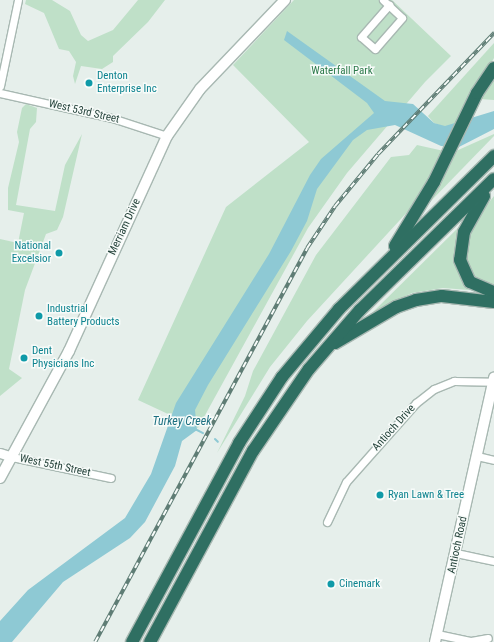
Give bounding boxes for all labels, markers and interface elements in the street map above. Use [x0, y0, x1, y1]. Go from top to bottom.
park label: Waterfall Park [311, 64, 373, 78]
place label: Denton Enterprise Inc [97, 70, 157, 96]
marker: Denton Enterprise Inc [84, 78, 94, 88]
street label: West 53rd Street [47, 97, 121, 127]
street label: Merriam Drive [106, 197, 144, 257]
place label: National Excelsior [12, 240, 51, 266]
marker: National Excelsior [54, 248, 64, 258]
place label: Industrial Battery Products [47, 303, 119, 329]
marker: Industrial Battery Products [34, 311, 44, 321]
place label: Dent Physicians Inc [32, 345, 94, 371]
marker: Dent Physicians Inc [19, 353, 29, 363]
street label: Antioch Drive [370, 402, 418, 454]
water label: Turkey Creek [153, 415, 211, 429]
street label: West 55th Street [18, 452, 92, 480]
place label: Ryan Lawn & Tree [388, 488, 464, 502]
marker: Ryan Lawn & Tree [375, 490, 385, 500]
street label: Antioch Road [446, 515, 470, 575]
place label: Cinemark [339, 577, 380, 591]
marker: Cinemark [326, 579, 336, 589]

